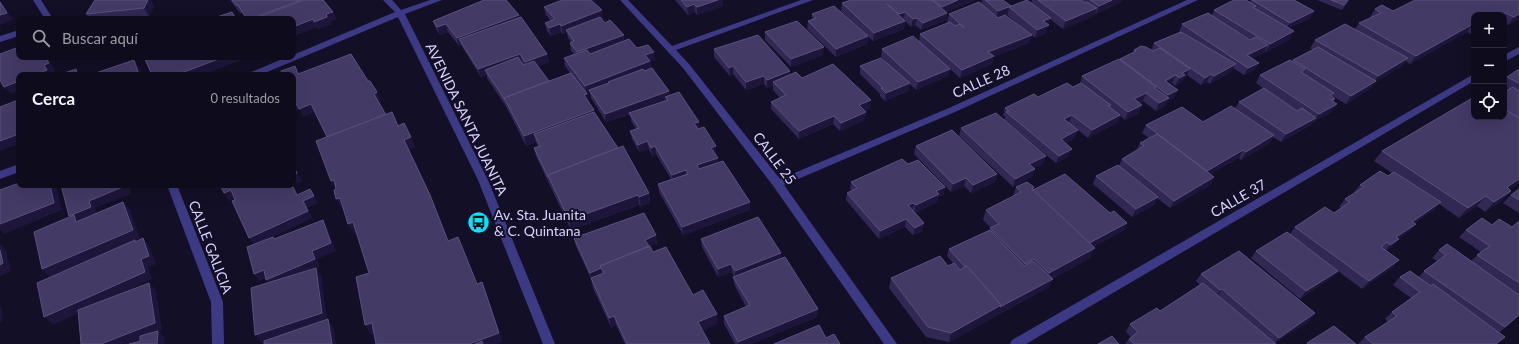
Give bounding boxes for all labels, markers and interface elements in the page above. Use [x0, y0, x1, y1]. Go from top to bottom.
map controls [1471, 12, 1507, 120]
button: + [1471, 12, 1507, 48]
search box [16, 16, 296, 60]
icon: search [30, 27, 52, 49]
text: Buscar aquí [62, 29, 138, 47]
street label: AVENIDA SANTA JUANITA [423, 40, 512, 199]
button: − [1471, 48, 1507, 84]
street label: CALLE 28 [950, 61, 1012, 101]
button: locate [1471, 84, 1507, 120]
text: Cerca [32, 88, 75, 109]
text: 0 resultados [210, 90, 280, 106]
street label: CALLE 25 [750, 128, 800, 188]
street label: CALLE 37 [1207, 175, 1269, 221]
street label: CALLE GALICIA [185, 198, 237, 296]
place label: Av. Sta. Juanita & C. Quintana [494, 206, 586, 239]
bus stop icon: Av. Sta. Juanita & C. Quintana [465, 209, 491, 235]

